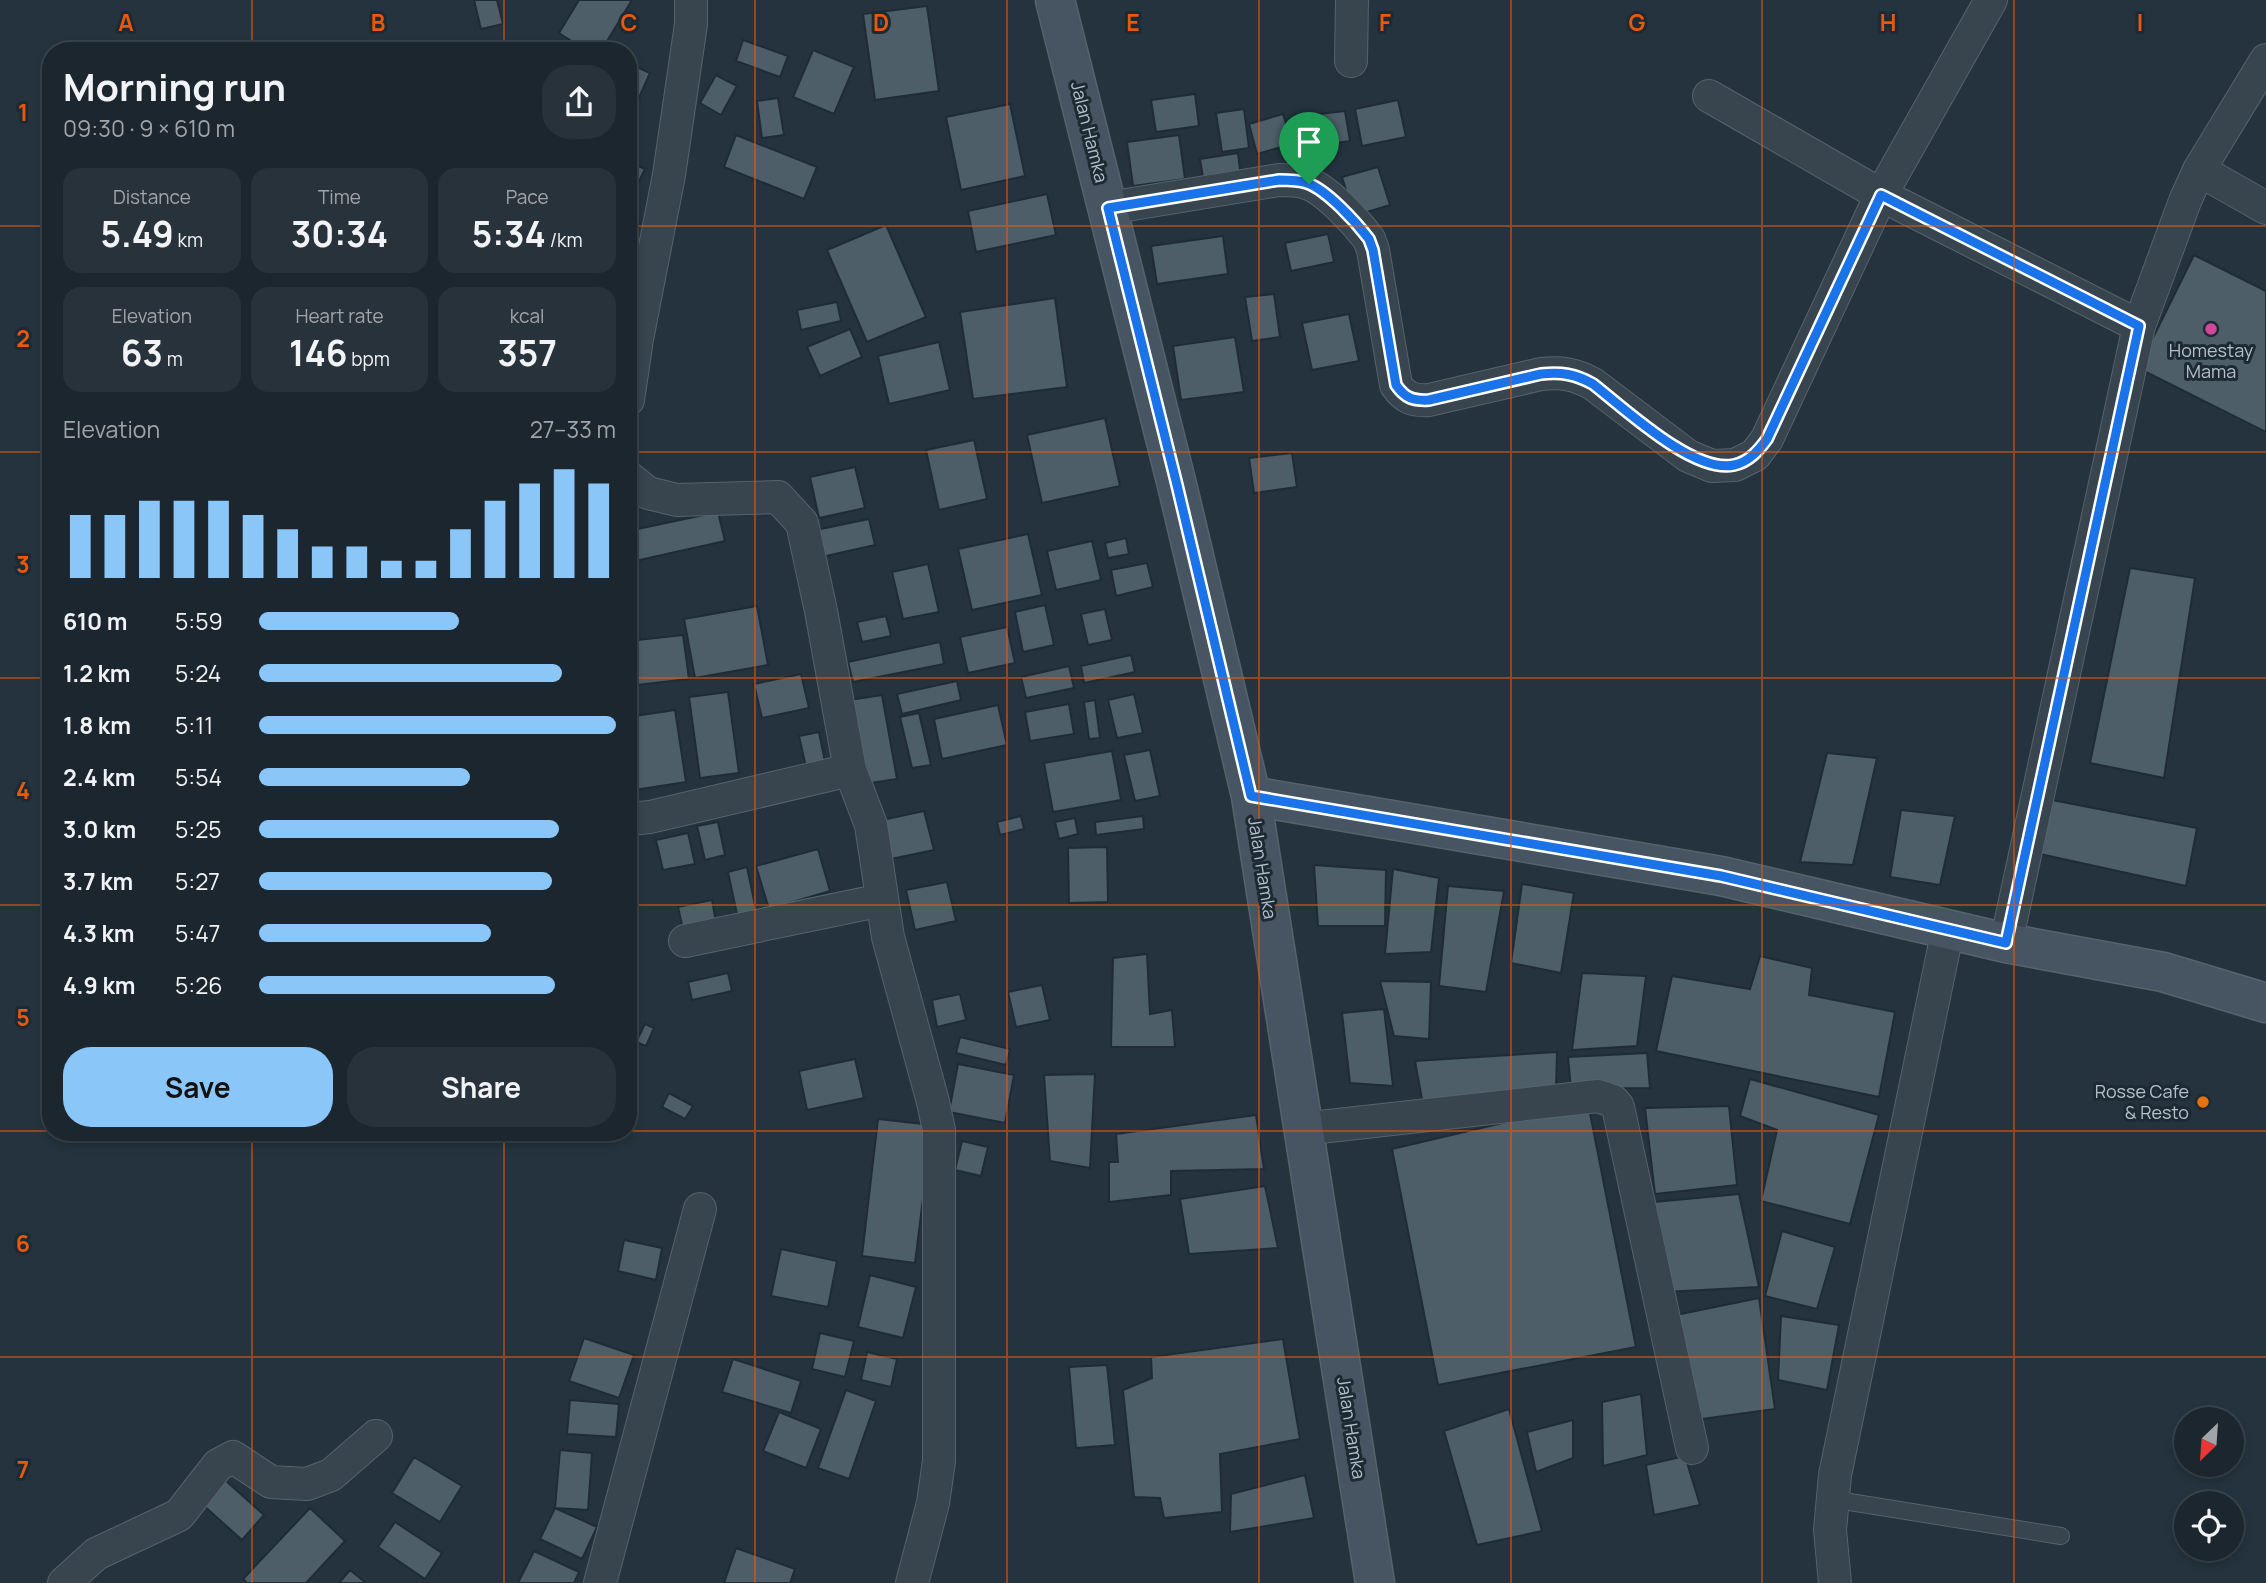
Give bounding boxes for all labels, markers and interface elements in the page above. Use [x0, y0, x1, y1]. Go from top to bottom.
text: A [118, 6, 134, 38]
text: B [371, 6, 385, 38]
text: C [621, 6, 638, 38]
text: D [873, 6, 889, 38]
text: E [1126, 6, 1140, 38]
text: F [1379, 6, 1391, 38]
text: G [1629, 6, 1646, 38]
text: H [1880, 6, 1896, 38]
text: I [2137, 6, 2143, 38]
text: Morning run [63, 60, 286, 112]
button: share [542, 65, 616, 139]
street label: Jalan Hamka [1066, 79, 1114, 185]
text: 1 [18, 96, 28, 128]
text: 09:30 · 9 × 610 m [63, 112, 235, 144]
pin [1279, 112, 1339, 184]
icon: arrive [1290, 123, 1328, 161]
text: Distance [113, 184, 191, 210]
text: Time [318, 184, 361, 210]
text: Pace [506, 184, 549, 210]
text: 5.49 [101, 210, 174, 258]
text: 30:34 [291, 210, 388, 258]
text: 5:34 [472, 210, 546, 258]
text: km [174, 227, 203, 253]
text: /km [546, 227, 583, 253]
text: Elevation [112, 303, 192, 329]
text: Heart rate [295, 303, 384, 329]
text: kcal [510, 303, 545, 329]
marker: Homestay Mama [2203, 321, 2219, 337]
text: 2 [16, 322, 30, 354]
text: 63 [121, 329, 163, 377]
text: 146 [289, 329, 347, 377]
text: 357 [497, 329, 557, 377]
place label: Homestay Mama [2169, 338, 2254, 383]
text: m [163, 346, 183, 372]
text: bpm [347, 346, 390, 372]
text: Elevation [63, 413, 160, 445]
text: 27–33 m [530, 413, 616, 445]
text: 3 [16, 548, 30, 580]
text: 610 m [63, 605, 127, 637]
text: 5:59 [175, 605, 223, 637]
text: 1.2 km [63, 657, 130, 689]
text: 5:24 [175, 657, 221, 689]
text: 1.8 km [63, 709, 131, 741]
text: 5:11 [175, 709, 213, 741]
text: 2.4 km [63, 761, 135, 793]
text: 5:54 [175, 761, 222, 793]
text: 4 [16, 774, 30, 806]
text: 3.0 km [63, 813, 136, 845]
text: 5:25 [175, 813, 222, 845]
street label: Jalan Hamka [1243, 815, 1283, 921]
text: 3.7 km [63, 865, 133, 897]
text: 5:27 [175, 865, 220, 897]
text: 4.3 km [63, 917, 135, 949]
text: 5:47 [175, 917, 220, 949]
text: 4.9 km [63, 969, 135, 1001]
text: 5:26 [175, 969, 223, 1001]
text: 5 [16, 1001, 30, 1033]
button: Save [63, 1047, 333, 1127]
button: Share [347, 1047, 616, 1127]
place label: Rosse Cafe & Resto [2095, 1079, 2189, 1124]
marker: Rosse Cafe & Resto [2195, 1094, 2211, 1110]
text: 6 [16, 1227, 30, 1259]
street label: Jalan Hamka [1332, 1375, 1372, 1481]
north arrow [2174, 1407, 2244, 1477]
map controls [2174, 1407, 2244, 1561]
text: 7 [17, 1453, 29, 1485]
button: locate [2174, 1491, 2244, 1561]

